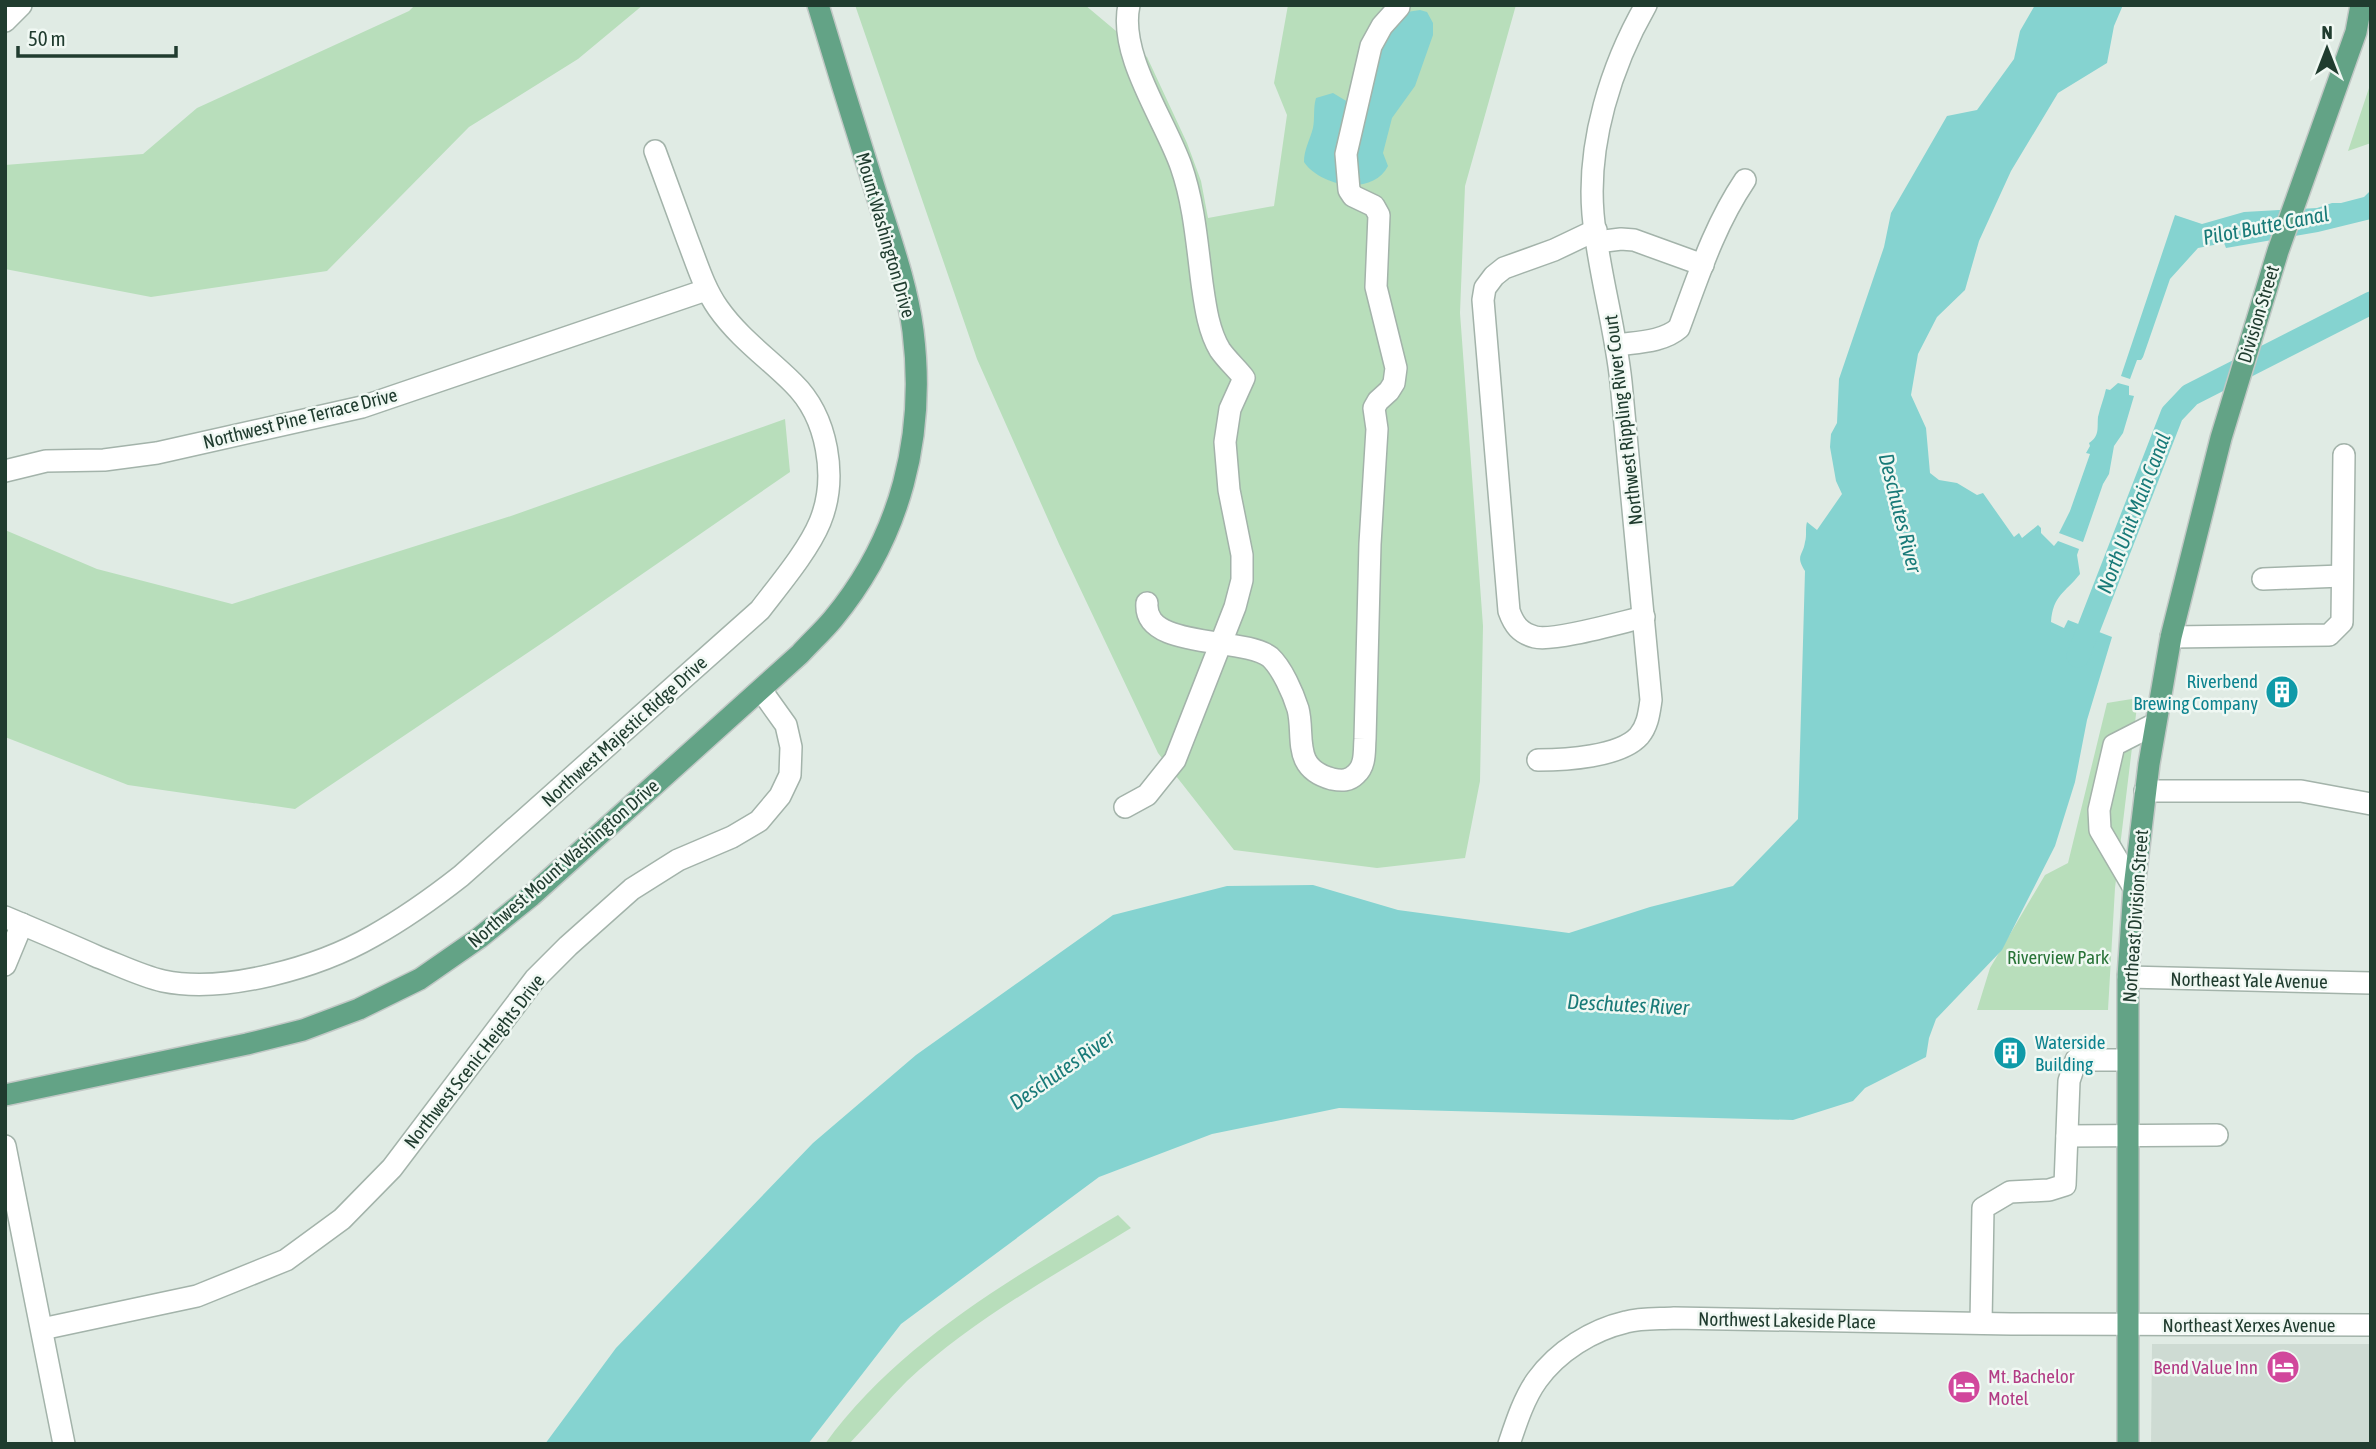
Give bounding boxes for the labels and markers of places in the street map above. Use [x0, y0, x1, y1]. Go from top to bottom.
place label: Riverbend Brewing Company [2133, 670, 2258, 714]
building icon: Riverbend Brewing Company [2263, 673, 2301, 711]
place label: Waterside Building [2035, 1031, 2105, 1075]
building icon: Waterside Building [1991, 1034, 2029, 1072]
hotel icon: Bend Value Inn [2264, 1348, 2302, 1386]
place label: Bend Value Inn [2153, 1356, 2258, 1378]
place label: Mt. Bachelor Motel [1988, 1365, 2075, 1409]
hotel icon: Mt. Bachelor Motel [1945, 1368, 1983, 1406]

